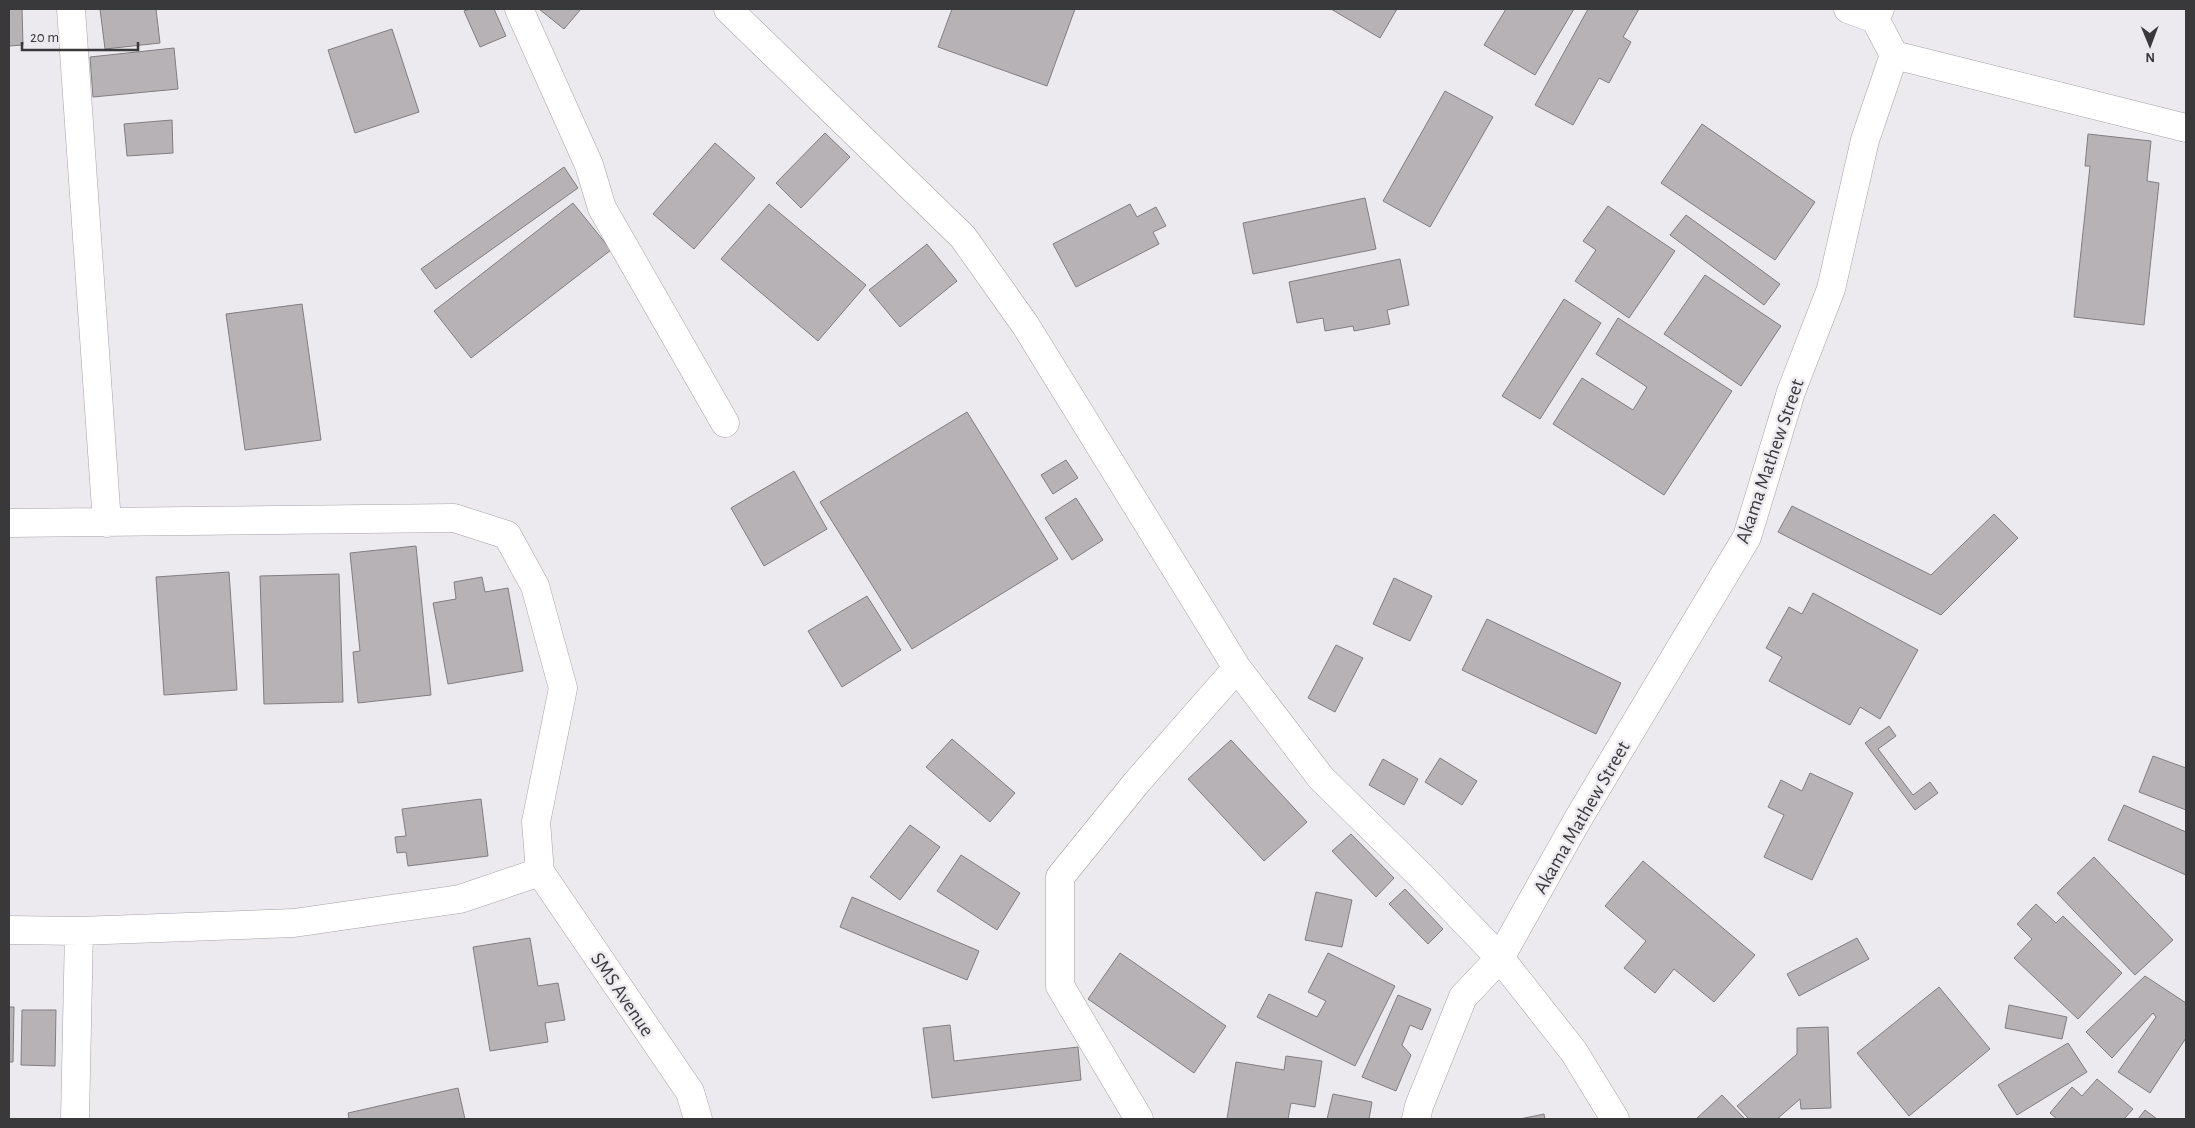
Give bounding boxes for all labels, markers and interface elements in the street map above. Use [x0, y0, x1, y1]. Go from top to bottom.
scale bar [22, 20, 139, 52]
north arrow [2125, 20, 2175, 70]
text: 20 m [30, 30, 59, 45]
text: N [2145, 50, 2155, 64]
street label: Akama Mathew Street [1732, 376, 1808, 546]
street label: Akama Mathew Street [1530, 737, 1634, 897]
street label: SMS Avenue [587, 949, 657, 1040]

